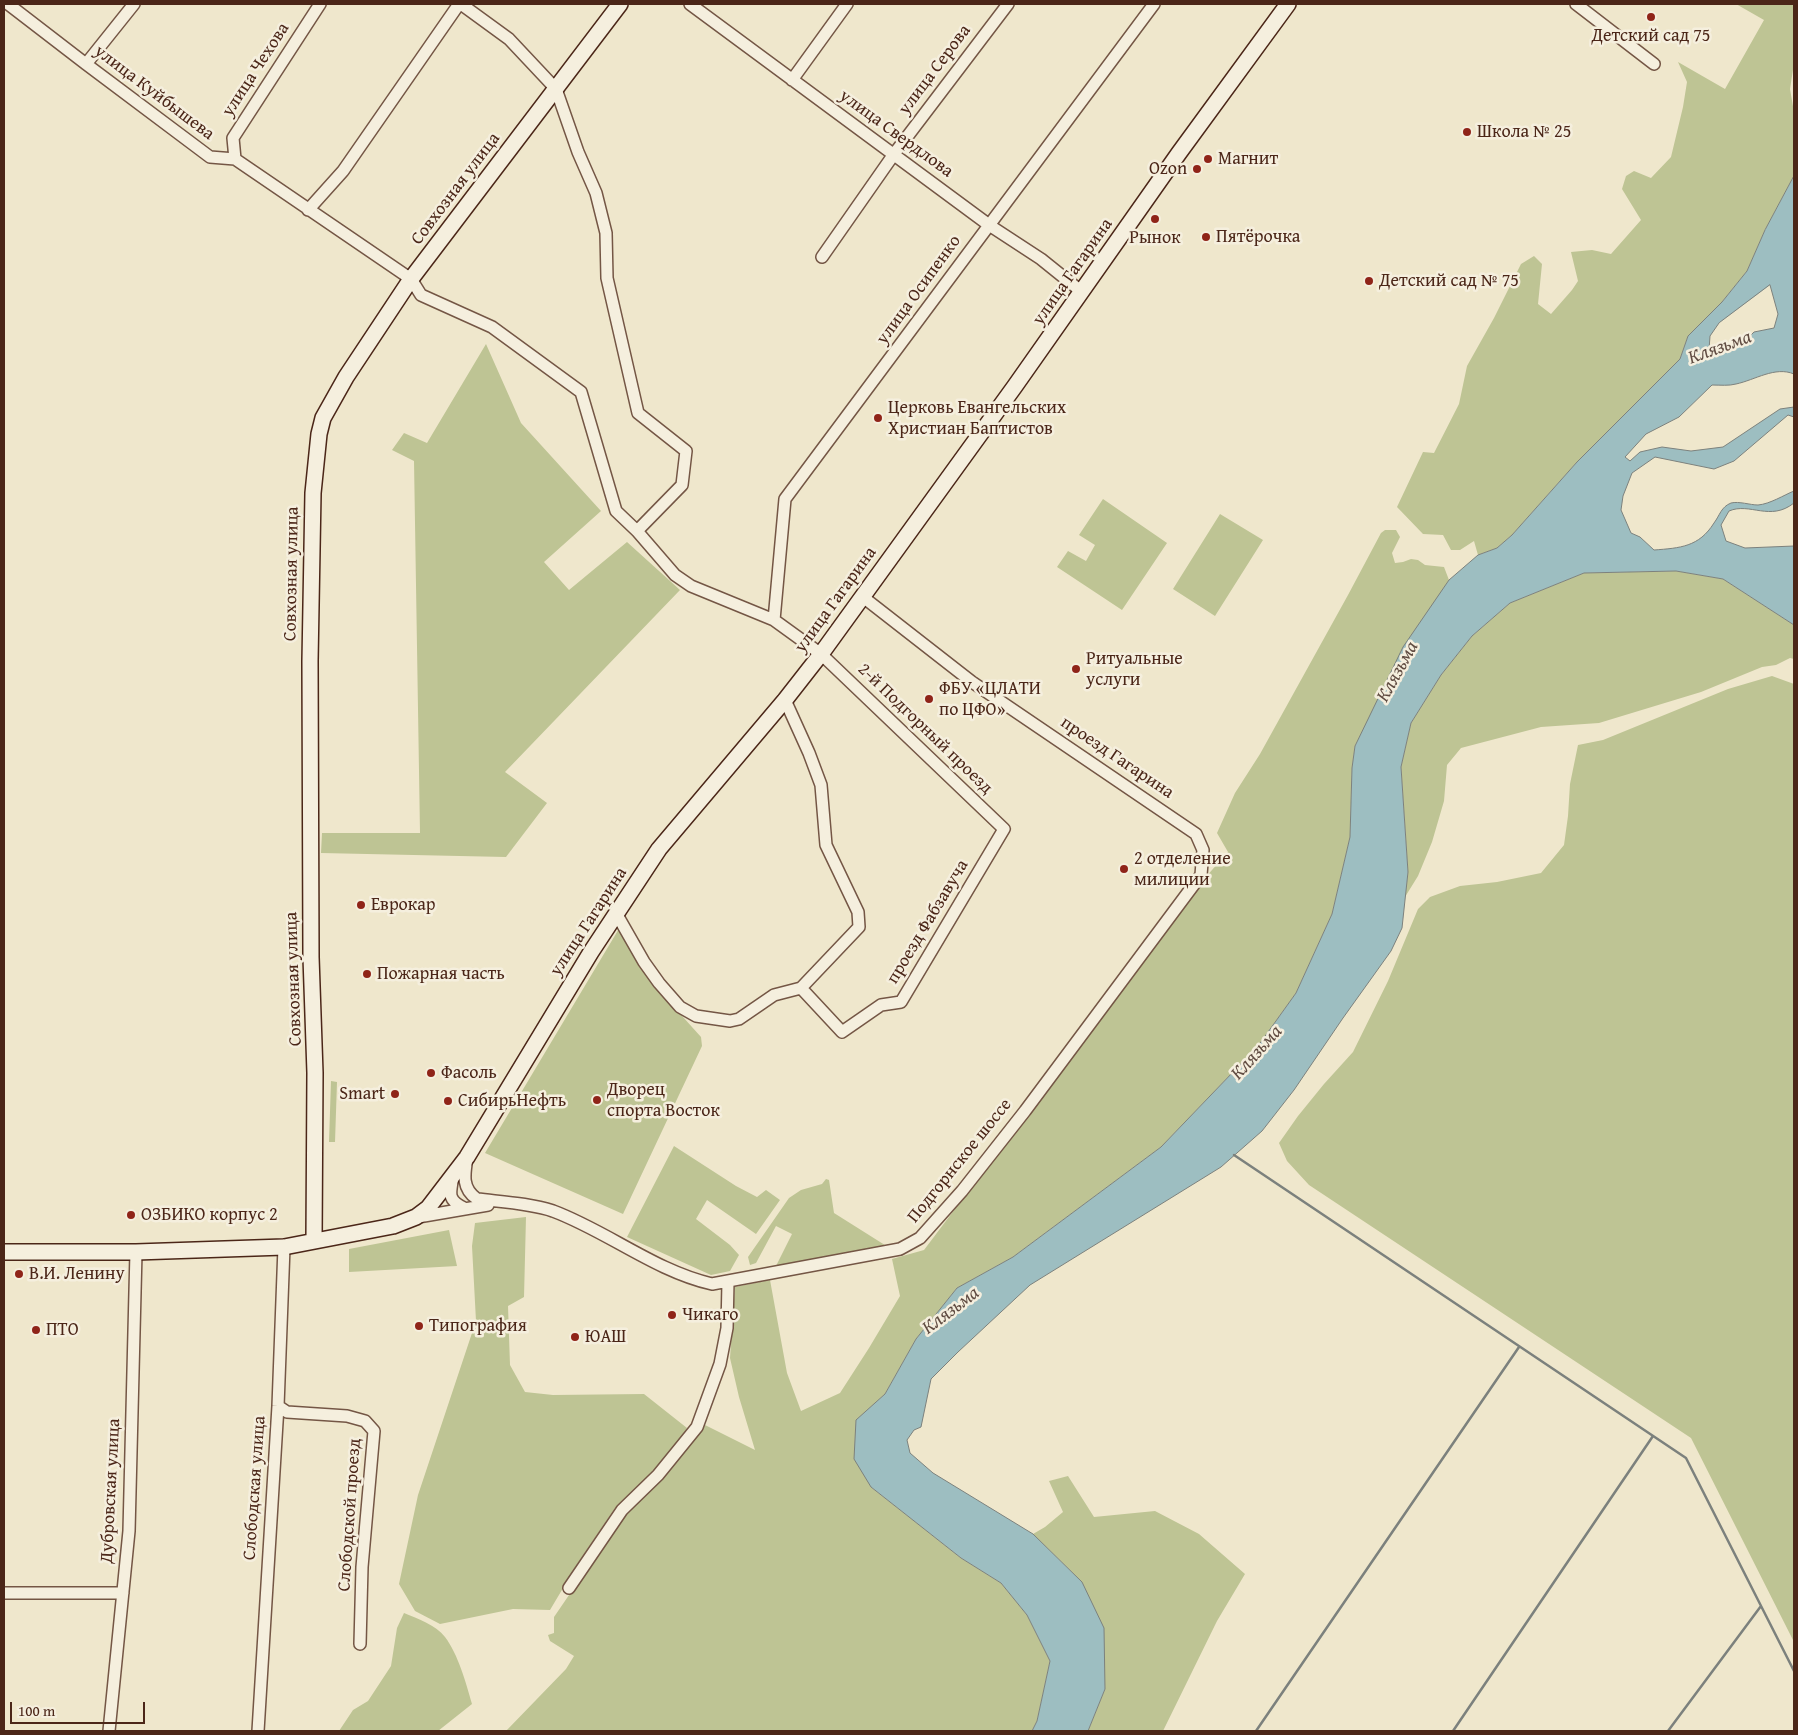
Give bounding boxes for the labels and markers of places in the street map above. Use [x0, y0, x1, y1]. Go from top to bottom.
marker: Детский сад 75 [1645, 11, 1657, 23]
place label: Детский сад 75 [1591, 25, 1711, 47]
place label: Школа № 25 [1477, 121, 1571, 143]
marker: Школа № 25 [1461, 126, 1473, 138]
place label: Магнит [1218, 148, 1278, 170]
marker: Магнит [1202, 153, 1214, 165]
place label: Ozon [1149, 158, 1187, 180]
marker: Ozon [1191, 163, 1203, 175]
marker: Рынок [1149, 213, 1161, 225]
place label: Пятёрочка [1216, 226, 1300, 248]
place label: Рынок [1129, 227, 1181, 249]
marker: Пятёрочка [1200, 231, 1212, 243]
place label: Детский сад № 75 [1379, 270, 1519, 292]
marker: Детский сад № 75 [1363, 275, 1375, 287]
place label: Церковь Евангельских Христиан Баптистов [888, 397, 1066, 439]
marker: Церковь Евангельских Христиан Баптистов [872, 412, 884, 424]
place label: Ритуальные услуги [1086, 648, 1183, 691]
marker: Ритуальные услуги [1070, 663, 1082, 675]
place label: ФБУ «ЦЛАТИ по ЦФО» [939, 678, 1041, 721]
marker: ФБУ «ЦЛАТИ по ЦФО» [923, 693, 935, 705]
place label: 2 отделение милиции [1134, 848, 1231, 891]
marker: 2 отделение милиции [1118, 863, 1130, 875]
place label: Еврокар [371, 894, 435, 916]
marker: Еврокар [355, 899, 367, 911]
place label: Пожарная часть [377, 963, 505, 985]
marker: Пожарная часть [361, 968, 373, 980]
place label: Фасоль [441, 1062, 497, 1084]
marker: Фасоль [425, 1067, 437, 1079]
place label: Дворец спорта Восток [607, 1079, 720, 1122]
place label: Smart [339, 1083, 385, 1105]
marker: Smart [389, 1088, 401, 1100]
place label: СибирьНефть [458, 1090, 566, 1112]
marker: Дворец спорта Восток [591, 1094, 603, 1106]
marker: СибирьНефть [442, 1095, 454, 1107]
place label: ОЗБИКО корпус 2 [141, 1204, 278, 1226]
marker: ОЗБИКО корпус 2 [125, 1209, 137, 1221]
place label: В.И. Ленину [29, 1263, 125, 1285]
marker: В.И. Ленину [13, 1268, 25, 1280]
place label: Чикаго [682, 1304, 738, 1326]
marker: Чикаго [666, 1309, 678, 1321]
place label: Типография [429, 1315, 527, 1337]
place label: ПТО [46, 1319, 79, 1341]
marker: Типография [413, 1320, 425, 1332]
marker: ПТО [30, 1324, 42, 1336]
place label: ЮАШ [585, 1326, 626, 1348]
marker: ЮАШ [569, 1331, 581, 1343]

